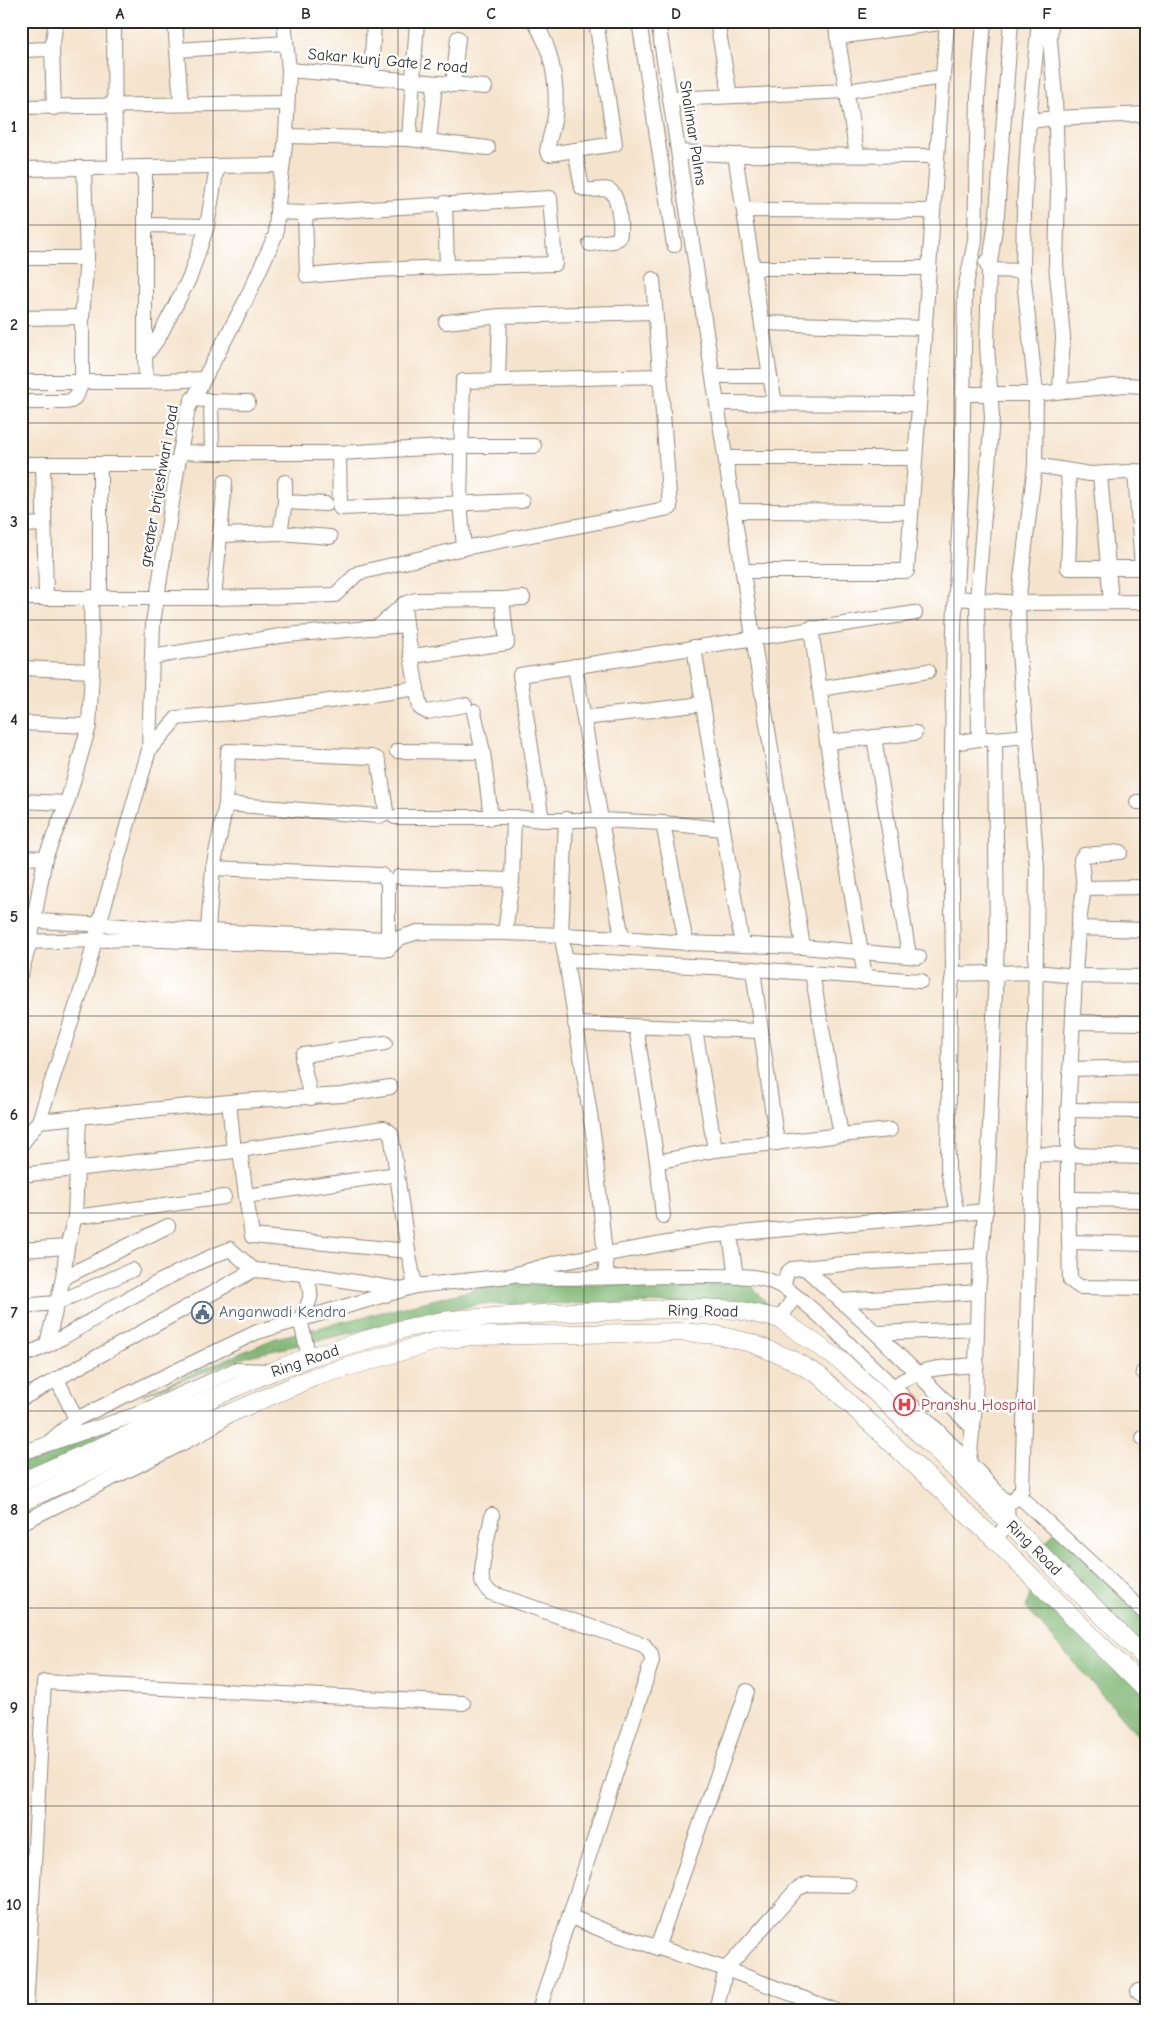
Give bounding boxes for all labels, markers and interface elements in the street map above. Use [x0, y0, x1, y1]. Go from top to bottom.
text: A [116, 5, 125, 23]
text: B [301, 5, 311, 23]
text: C [486, 5, 496, 23]
text: D [671, 5, 681, 23]
text: E [857, 5, 867, 23]
text: F [1042, 5, 1052, 23]
street label: Sakar kunj Gate 2 road [307, 45, 469, 77]
street label: Shalimar Palms [676, 79, 710, 187]
text: 1 [11, 118, 17, 136]
text: 2 [10, 316, 18, 334]
street label: greater brijeshwari road [136, 404, 182, 568]
text: 3 [10, 513, 18, 531]
text: 4 [10, 711, 18, 729]
text: 5 [10, 908, 18, 926]
text: 6 [10, 1106, 18, 1124]
public building icon: Anganwadi Kendra [191, 1300, 215, 1324]
street label: Ring Road [668, 1301, 738, 1321]
place label: Anganwadi Kendra [219, 1303, 346, 1321]
text: 7 [10, 1304, 18, 1322]
street label: Ring Road [269, 1341, 341, 1381]
hospital icon: Pranshu Hospital [893, 1393, 917, 1417]
place label: Pranshu Hospital [921, 1396, 1036, 1414]
text: 8 [10, 1501, 18, 1519]
street label: Ring Road [1003, 1517, 1065, 1579]
text: 9 [10, 1699, 18, 1717]
text: 10 [6, 1896, 22, 1914]

